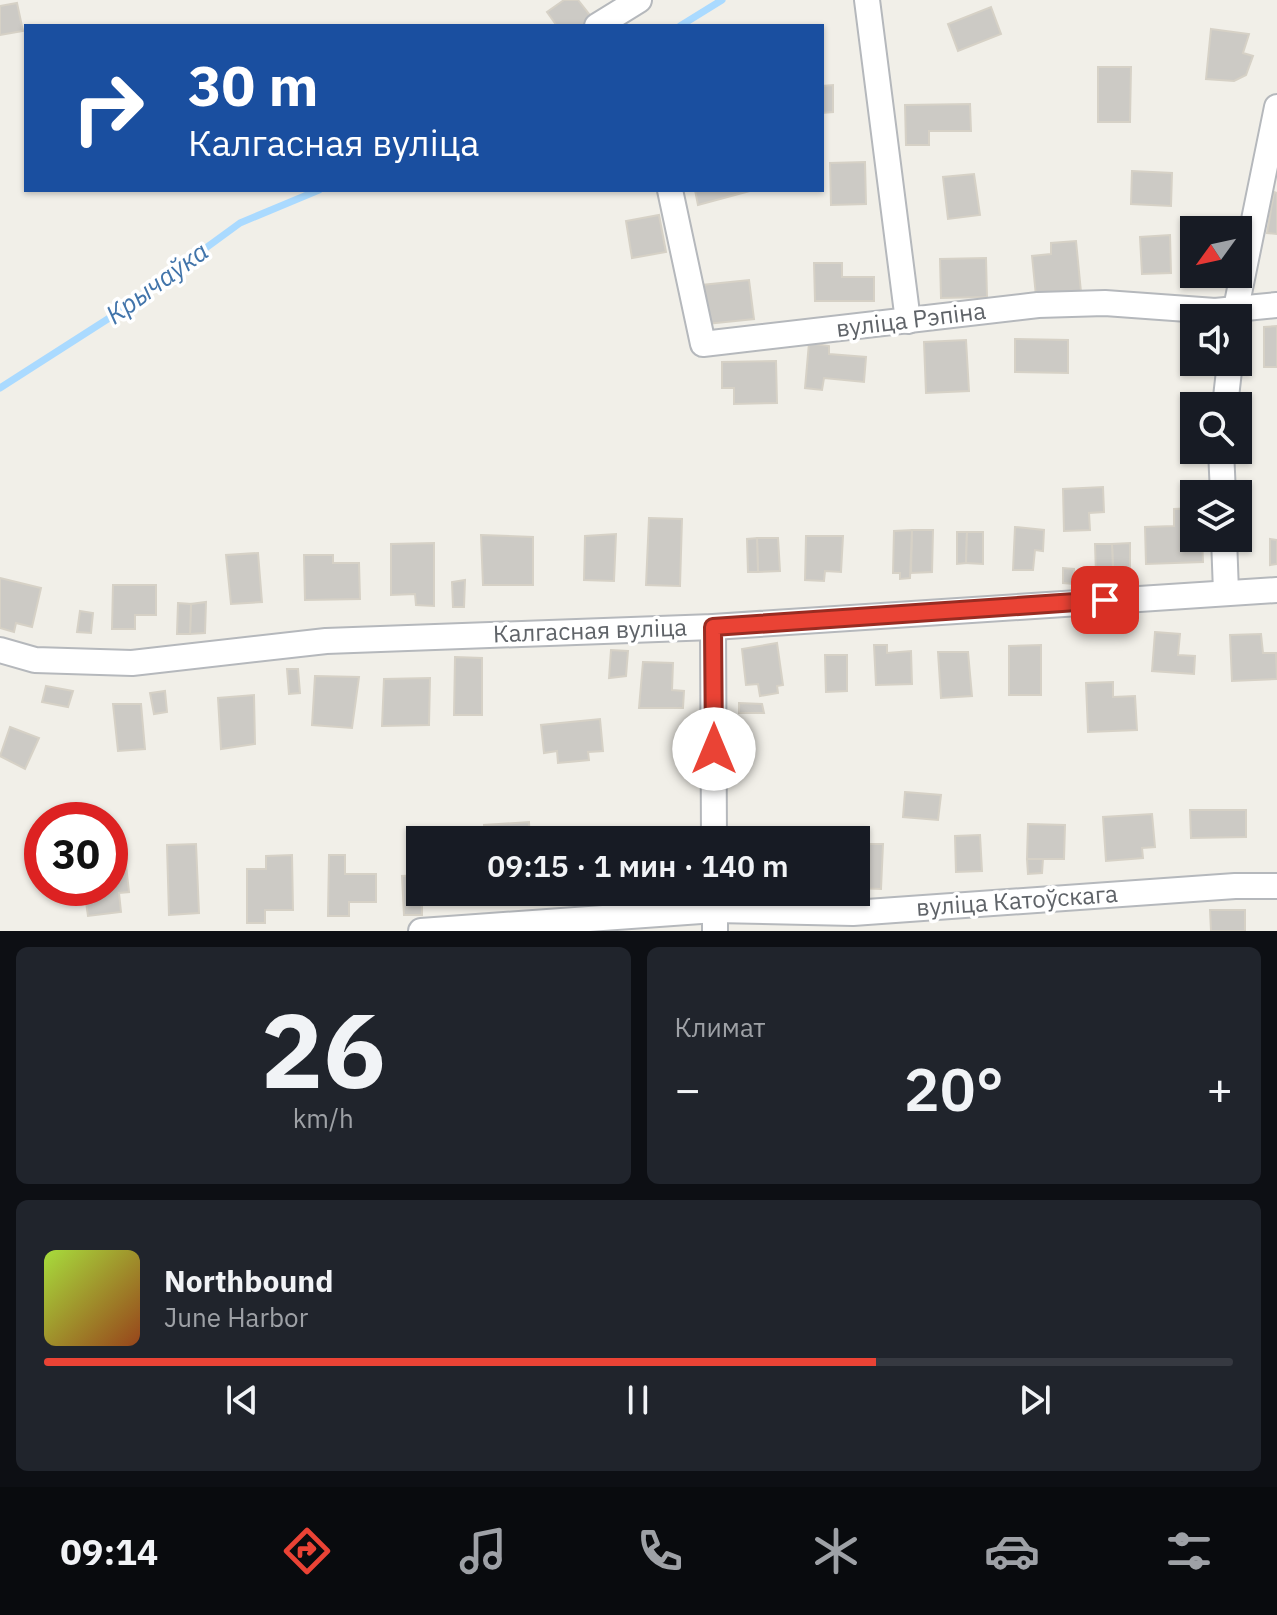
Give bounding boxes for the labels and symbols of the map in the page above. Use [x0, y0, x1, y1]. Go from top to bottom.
north arrow [1180, 216, 1252, 288]
water label: Крычаўка [98, 233, 215, 331]
street label: вуліца Рэпіна [834, 294, 988, 344]
pin [1071, 566, 1139, 634]
street label: Калгасная вуліца [492, 611, 688, 649]
position arrow [672, 707, 756, 791]
speed limit sign: 30 [24, 802, 128, 906]
street label: вуліца Катоўскага [915, 877, 1119, 923]

